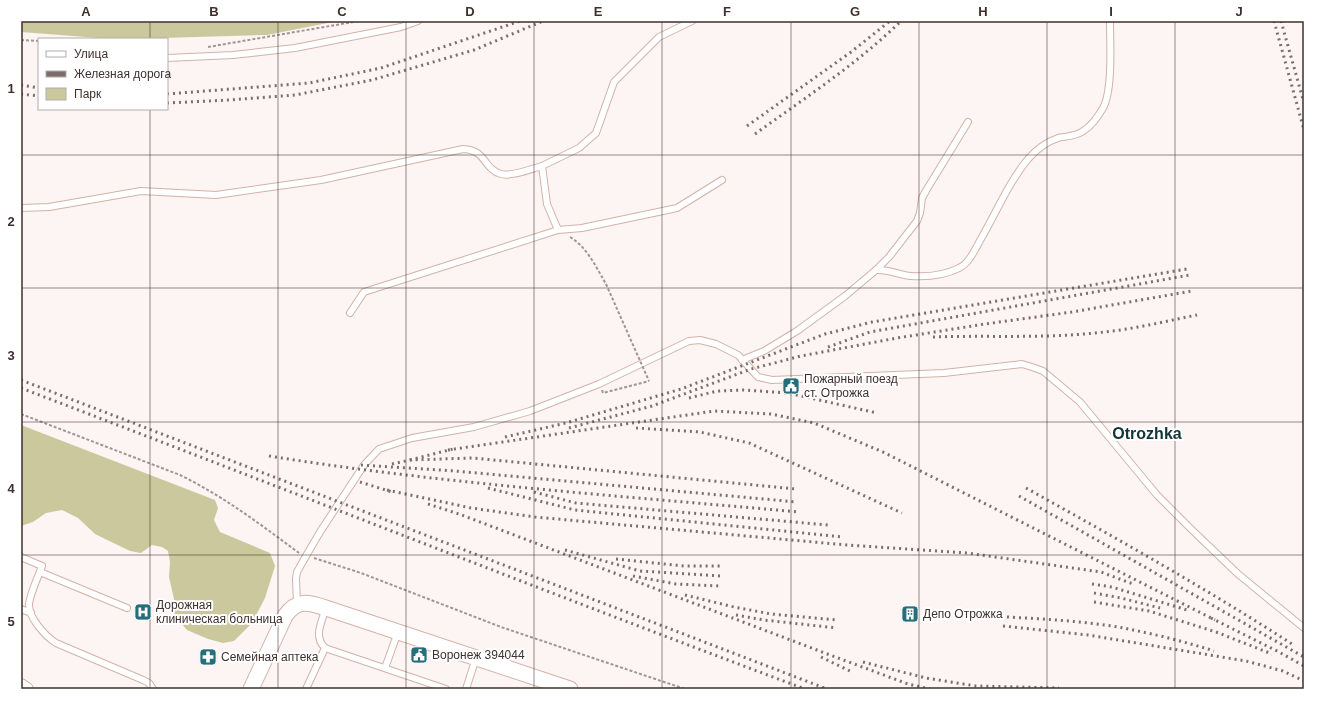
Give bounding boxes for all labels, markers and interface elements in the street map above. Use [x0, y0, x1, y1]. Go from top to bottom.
text: A [81, 4, 91, 19]
text: B [209, 4, 219, 19]
text: C [337, 4, 347, 19]
text: D [465, 4, 475, 19]
text: E [594, 4, 603, 19]
text: F [723, 4, 731, 19]
text: G [850, 4, 860, 19]
text: H [978, 4, 988, 19]
text: I [1109, 4, 1113, 19]
text: J [1235, 4, 1243, 19]
legend [38, 38, 168, 110]
text: Улица [74, 47, 108, 61]
text: Железная дорога [74, 67, 171, 81]
text: 1 [7, 81, 15, 96]
text: Парк [74, 87, 102, 101]
text: 2 [7, 214, 15, 229]
text: 3 [7, 348, 15, 363]
place label: Пожарный поезд ст. Отрожка [804, 372, 898, 400]
public building icon: Пожарный поезд ст. Отрожка [781, 376, 801, 396]
district label: Otrozhka [1112, 425, 1182, 442]
text: 4 [7, 481, 15, 496]
place label: Дорожная клиническая больница [156, 598, 283, 626]
hospital icon: Дорожная клиническая больница [133, 602, 153, 622]
building icon: Депо Отрожка [900, 604, 920, 624]
place label: Депо Отрожка [923, 607, 1003, 621]
text: 5 [7, 614, 15, 629]
public building icon: Воронеж 394044 [409, 645, 429, 665]
pharmacy icon: Семейная аптека [198, 647, 218, 667]
place label: Воронеж 394044 [432, 648, 525, 662]
place label: Семейная аптека [221, 650, 319, 664]

